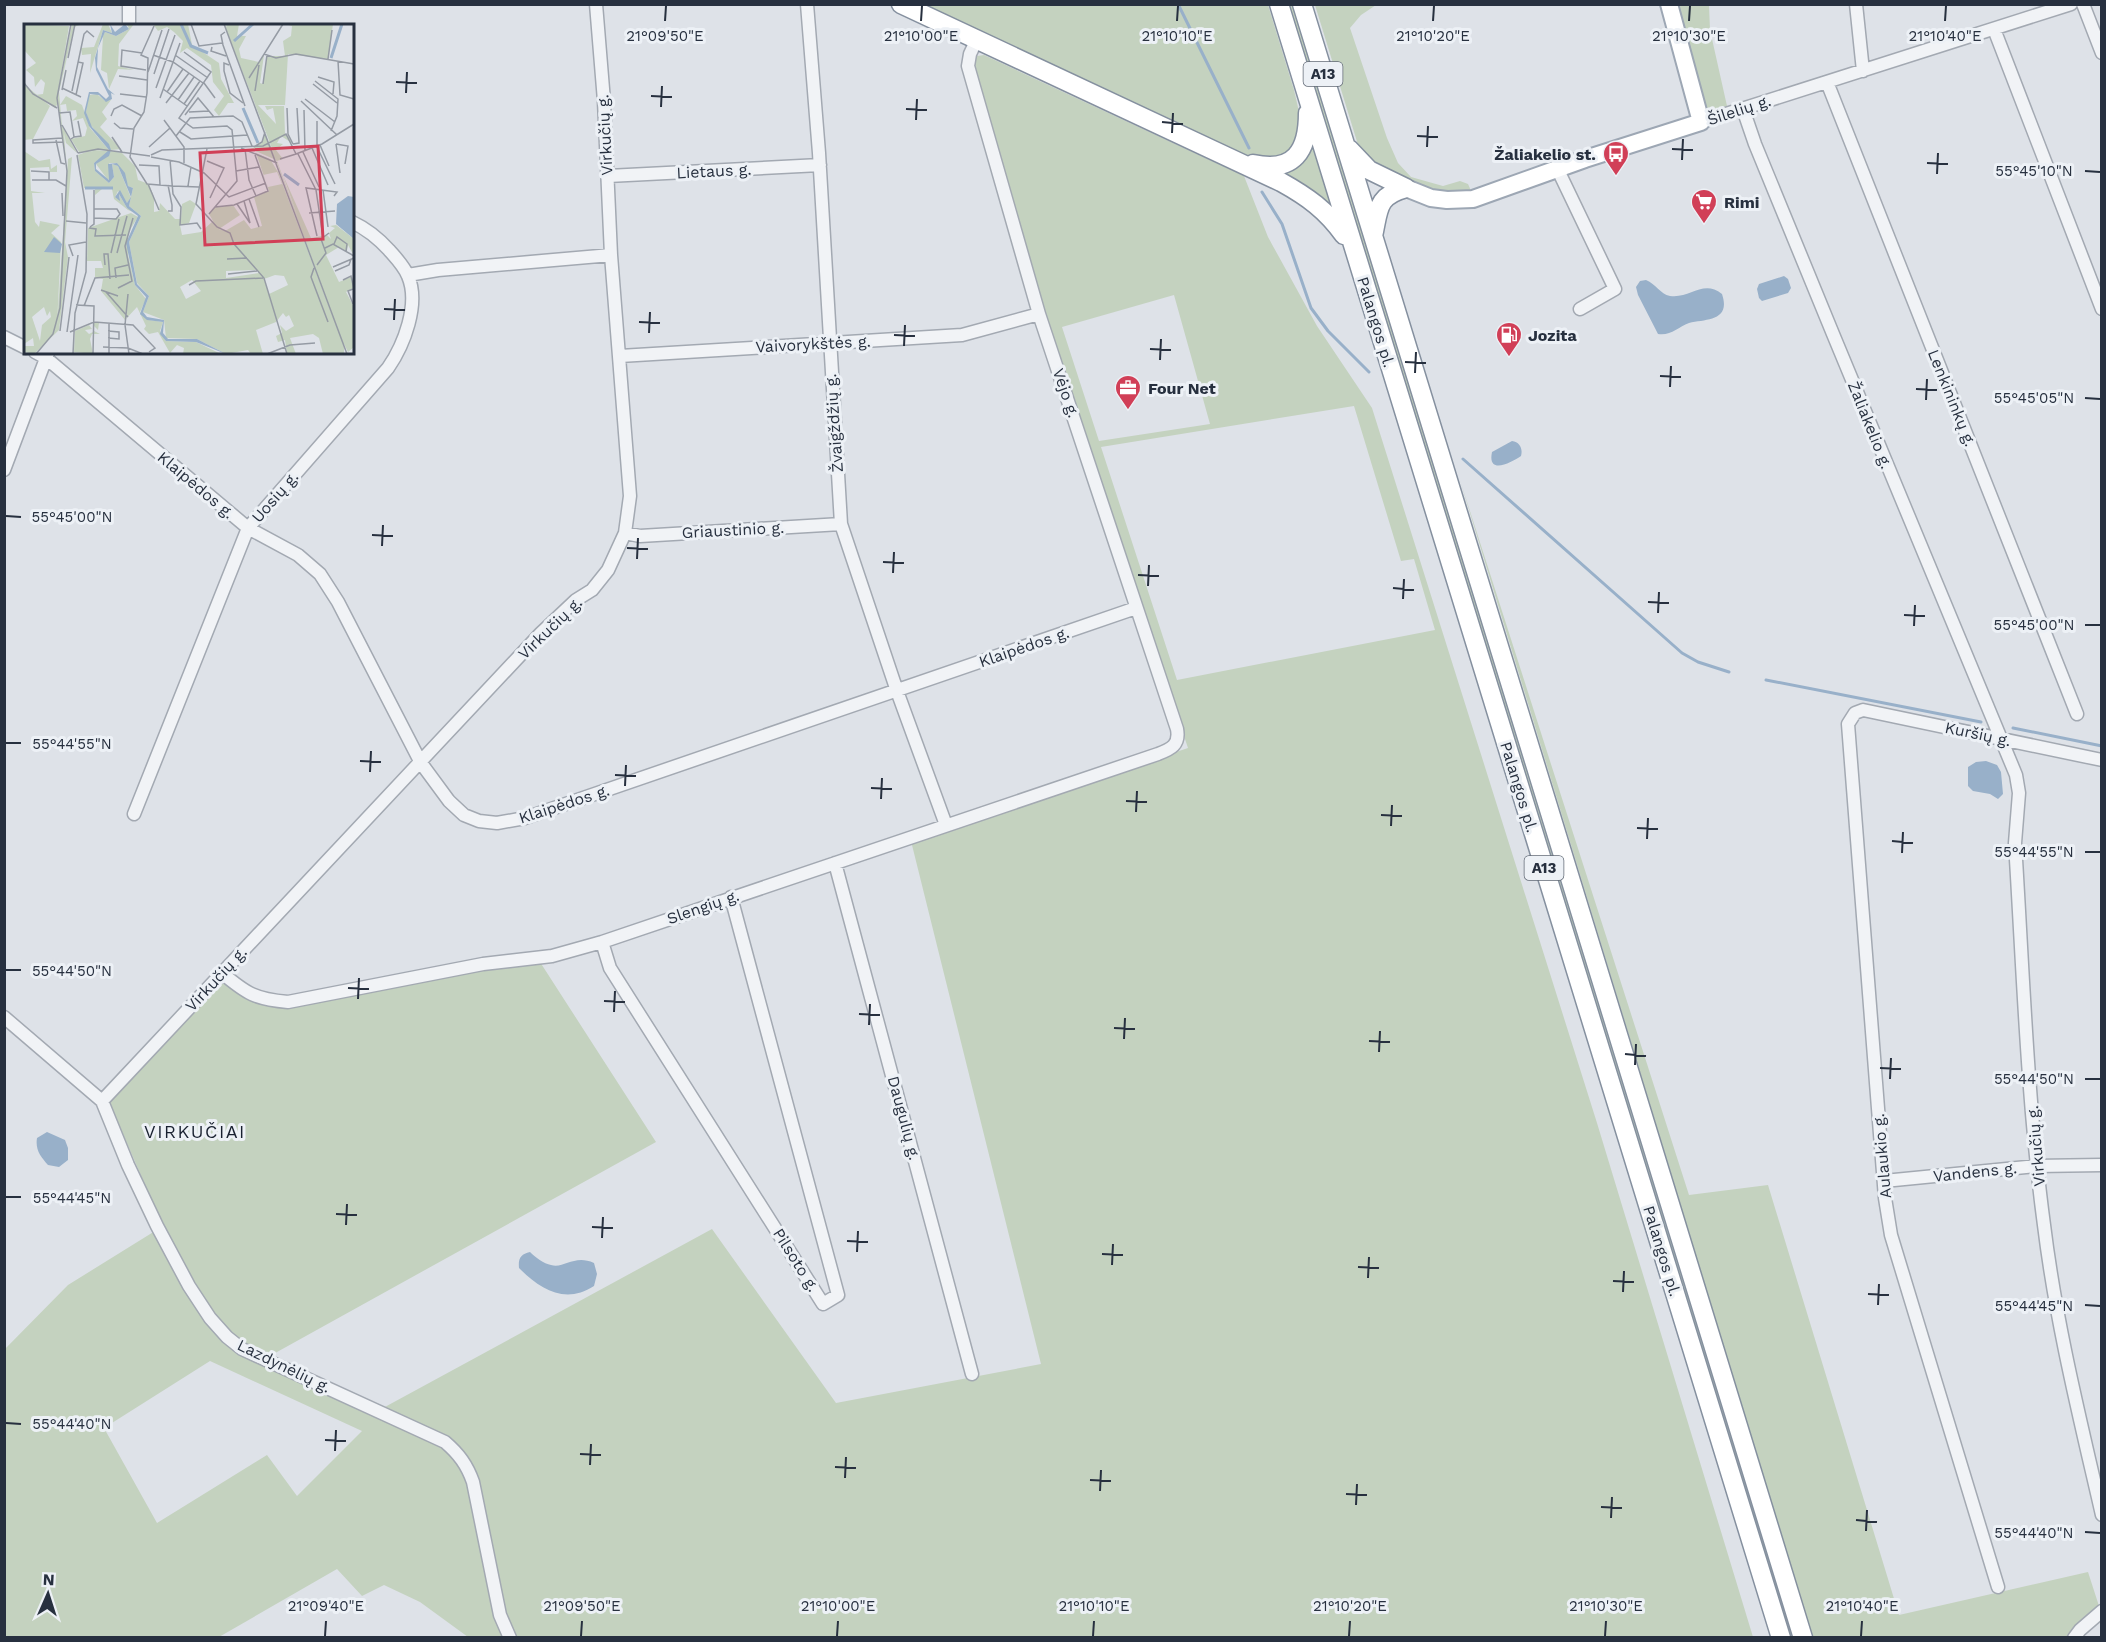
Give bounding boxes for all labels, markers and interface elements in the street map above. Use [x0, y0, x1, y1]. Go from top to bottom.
inset map [24, 24, 354, 354]
text: 21°09'50"E [626, 27, 704, 45]
text: 21°10'00"E [884, 27, 958, 45]
text: 21°10'10"E [1142, 27, 1212, 45]
text: 21°10'20"E [1396, 27, 1470, 45]
text: 21°10'30"E [1652, 27, 1726, 45]
text: 21°10'40"E [1909, 27, 1981, 45]
road number: A13 [1304, 62, 1342, 86]
street label: Šilelių g. [1705, 91, 1773, 129]
street label: Virkučių g. [593, 94, 617, 176]
bus stop icon: Žaliakelio st. [1601, 139, 1631, 177]
place label: Žaliakelio st. [1494, 145, 1596, 164]
street label: Lietaus g. [676, 160, 752, 182]
text: 55°45'10"N [1995, 162, 2073, 180]
supermarket icon: Rimi [1689, 187, 1719, 225]
place label: Rimi [1724, 193, 1759, 212]
street label: Palangos pl. [1353, 274, 1399, 370]
fuel station icon: Jozita [1494, 320, 1524, 358]
place label: Jozita [1528, 326, 1577, 345]
street label: Vaivorykštės g. [755, 331, 871, 357]
street label: Lenkininkų g. [1924, 347, 1980, 449]
street label: Vėjo g. [1049, 366, 1083, 420]
street label: Žvaigždžių g. [821, 373, 847, 473]
office icon: Four Net [1113, 373, 1143, 411]
place label: Four Net [1148, 379, 1216, 398]
street label: Žaliakelio g. [1844, 379, 1896, 471]
text: 55°45'05"N [1994, 389, 2074, 407]
street label: Klaipėdos g. [154, 447, 238, 523]
street label: Uosių g. [248, 468, 302, 526]
text: 55°45'00"N [31, 508, 113, 526]
street label: Griaustinio g. [681, 518, 785, 542]
street label: Virkučių g. [514, 593, 586, 663]
text: 55°45'00"N [1993, 616, 2075, 634]
street label: Klaipėdos g. [976, 623, 1072, 671]
street label: Kuršių g. [1943, 718, 2013, 750]
text: 55°44'55"N [32, 735, 112, 753]
street label: Palangos pl. [1496, 739, 1542, 835]
street label: Klaipėdos g. [516, 780, 612, 828]
text: 55°44'55"N [1994, 843, 2074, 861]
road number: A13 [1524, 856, 1564, 880]
street label: Slengių g. [664, 886, 742, 928]
street label: Virkučių g. [181, 943, 251, 1015]
text: 55°44'50"N [32, 962, 112, 980]
text: 55°44'50"N [1994, 1070, 2074, 1088]
street label: Daugulių g. [884, 1074, 924, 1162]
street label: Virkučių g. [2023, 1105, 2049, 1187]
street label: Aulaukio g. [1869, 1113, 1895, 1199]
district label: VIRKUČIAI [144, 1121, 246, 1142]
street label: Vandens g. [1932, 1158, 2018, 1186]
text: 55°44'45"N [33, 1189, 111, 1207]
street label: Palangos pl. [1639, 1203, 1685, 1299]
street label: Pilsoto g. [769, 1225, 823, 1295]
text: 55°44'45"N [1995, 1297, 2073, 1315]
street label: Lazdynėlių g. [234, 1335, 334, 1397]
text: 55°44'40"N [32, 1415, 112, 1433]
text: 55°44'40"N [1994, 1524, 2074, 1542]
north arrow [18, 1564, 78, 1624]
text: N [42, 1570, 55, 1589]
text: 21°09'40"E [288, 1597, 364, 1615]
text: 21°09'50"E [543, 1597, 621, 1615]
text: 21°10'00"E [801, 1597, 875, 1615]
text: 21°10'10"E [1059, 1597, 1129, 1615]
text: 21°10'20"E [1313, 1597, 1387, 1615]
text: 21°10'30"E [1569, 1597, 1643, 1615]
text: 21°10'40"E [1826, 1597, 1898, 1615]

